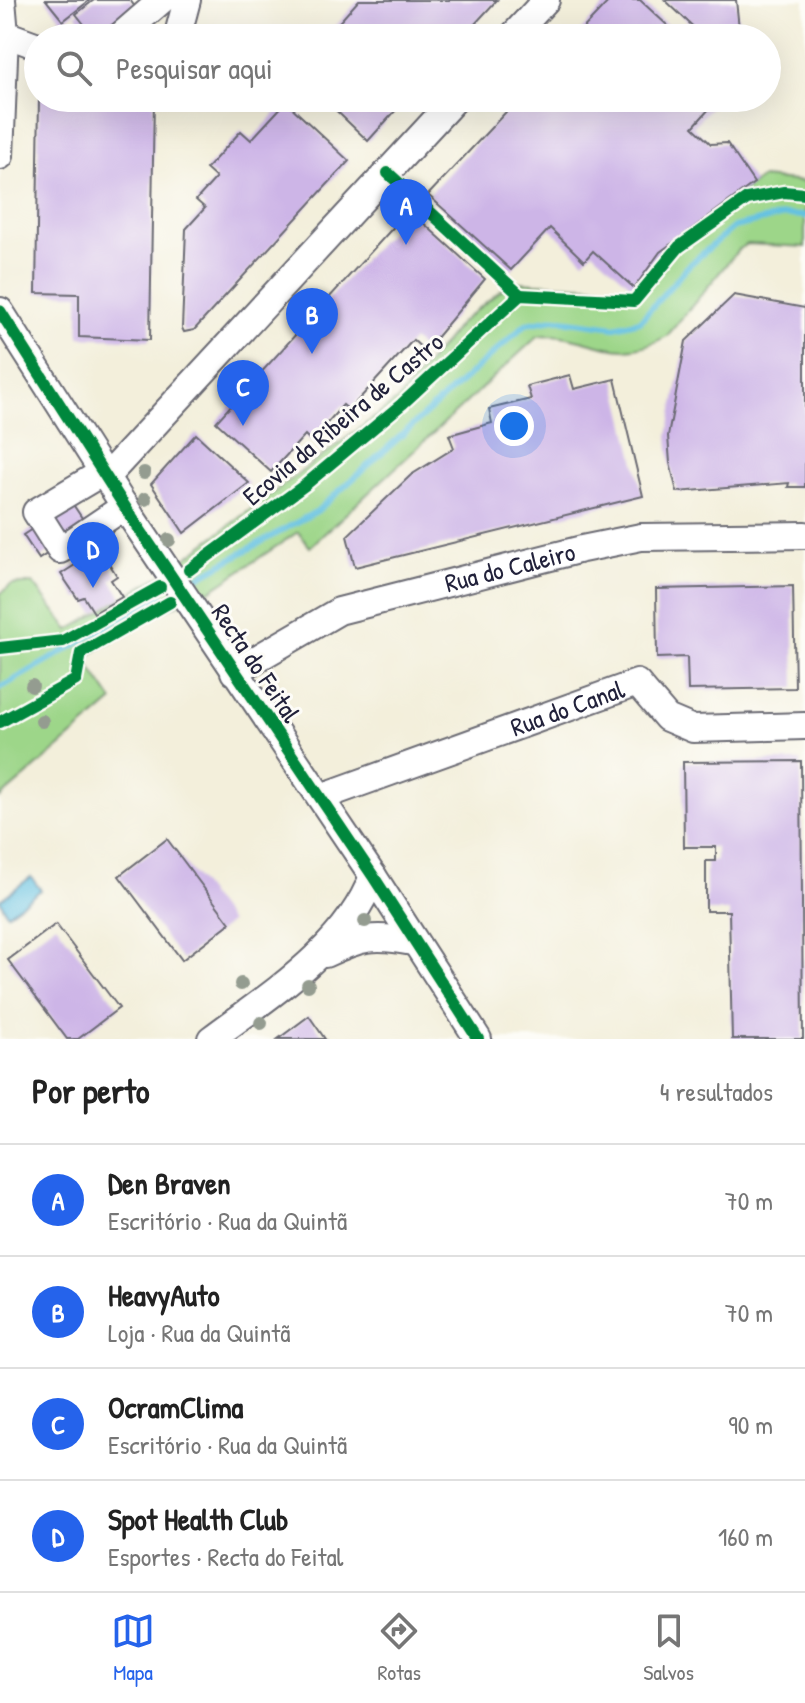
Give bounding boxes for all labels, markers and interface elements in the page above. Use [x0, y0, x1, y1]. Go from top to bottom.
search box [24, 24, 781, 112]
icon: search [52, 46, 96, 90]
text: Pesquisar aqui [116, 48, 273, 88]
pin: A [380, 179, 432, 245]
pin: B [286, 288, 338, 354]
street label: Ecovia da Ribeira de Castro [237, 326, 449, 512]
pin: C [217, 360, 269, 426]
your location [494, 406, 534, 446]
pin: D [67, 522, 119, 588]
street label: Rua do Caleiro [441, 533, 579, 600]
street label: Recta do Feital [204, 597, 309, 729]
street label: Rua do Canal [506, 671, 629, 744]
text: Por perto [32, 1068, 150, 1114]
text: 4 resultados [660, 1074, 773, 1109]
text: Den Braven [108, 1163, 231, 1203]
text: A [52, 1183, 64, 1218]
text: 70 m [725, 1183, 773, 1218]
text: Escritório · Rua da Quintã [108, 1203, 347, 1238]
text: HeavyAuto [108, 1275, 219, 1315]
text: B [51, 1295, 65, 1330]
text: 70 m [725, 1295, 773, 1330]
text: Loja · Rua da Quintã [108, 1315, 290, 1350]
text: OcramClima [108, 1387, 243, 1427]
text: C [51, 1407, 65, 1442]
text: 90 m [728, 1407, 773, 1442]
text: Escritório · Rua da Quintã [108, 1427, 347, 1462]
text: Spot Health Club [108, 1499, 288, 1539]
text: D [52, 1519, 64, 1554]
text: 160 m [718, 1519, 773, 1554]
text: Esportes · Recta do Feital [108, 1539, 344, 1574]
tab: Mapa [111, 1609, 155, 1687]
tab: Rotas [377, 1609, 421, 1687]
tab: Salvos [643, 1609, 694, 1687]

